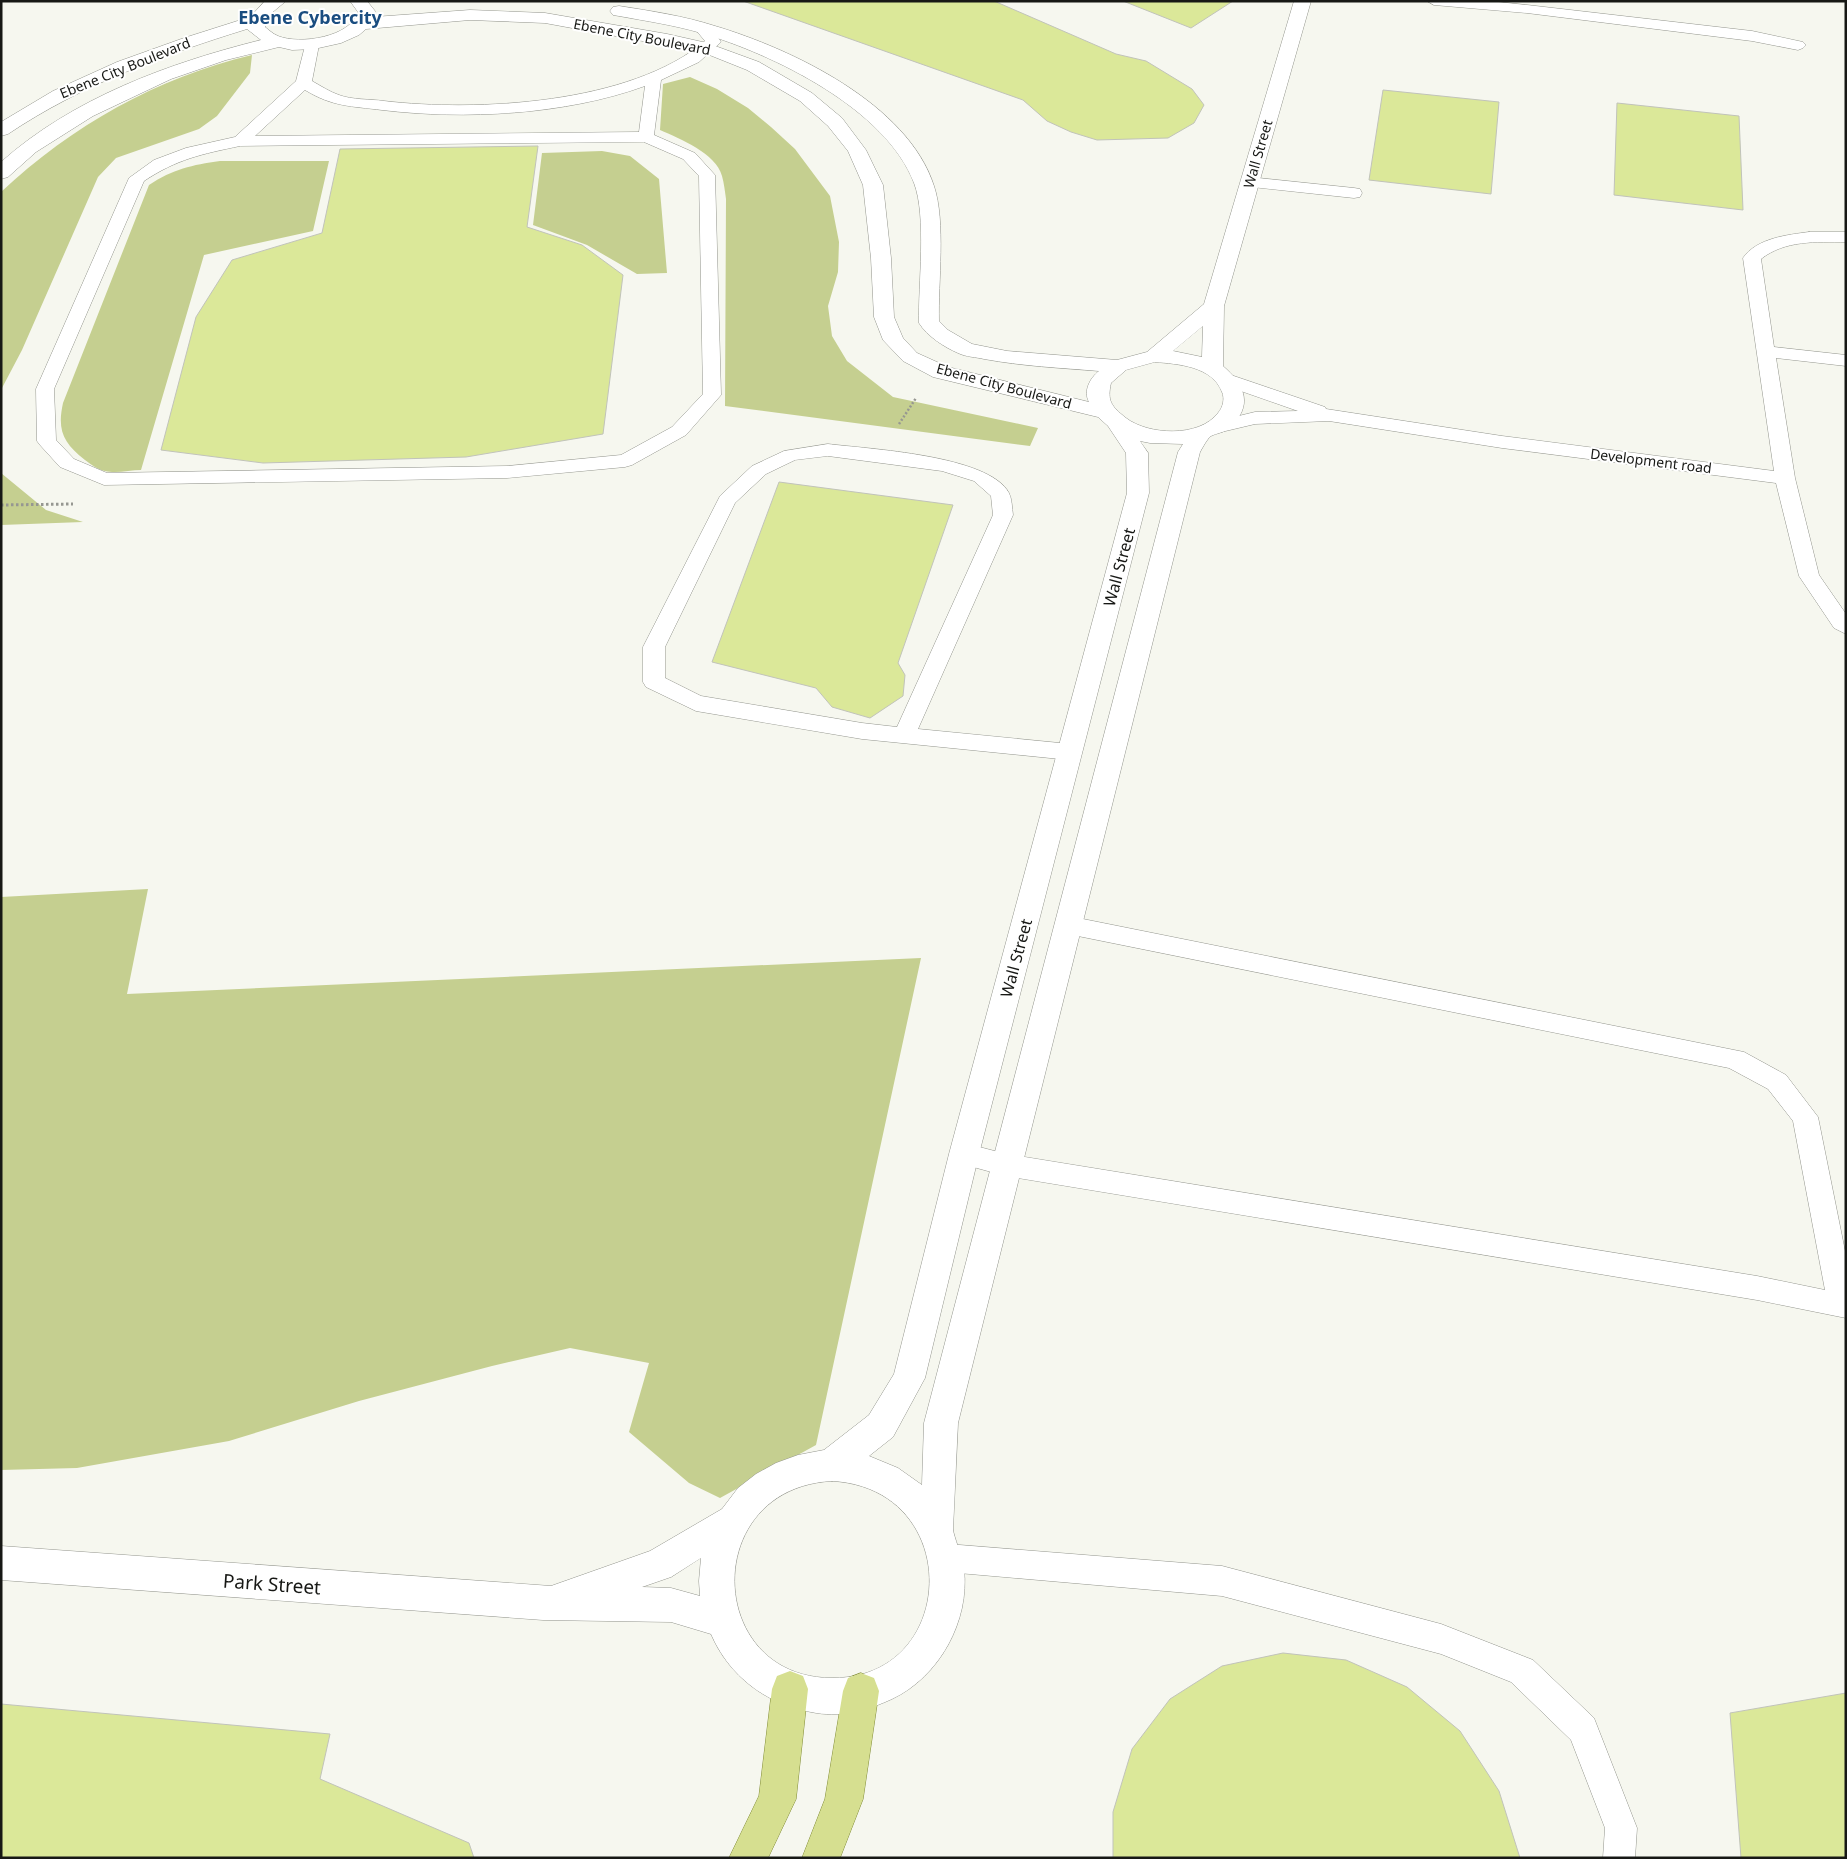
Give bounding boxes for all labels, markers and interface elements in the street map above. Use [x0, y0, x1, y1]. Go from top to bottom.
district label: Ebene Cybercity [238, 5, 383, 29]
street label: Ebene City Boulevard [572, 14, 712, 59]
street label: Ebene City Boulevard [57, 33, 193, 102]
street label: Wall Street [1239, 117, 1276, 190]
street label: Ebene City Boulevard [934, 358, 1074, 413]
street label: Development road [1589, 444, 1713, 477]
street label: Wall Street [1098, 525, 1140, 609]
street label: Wall Street [995, 916, 1037, 1000]
street label: Park Street [222, 1568, 322, 1600]

